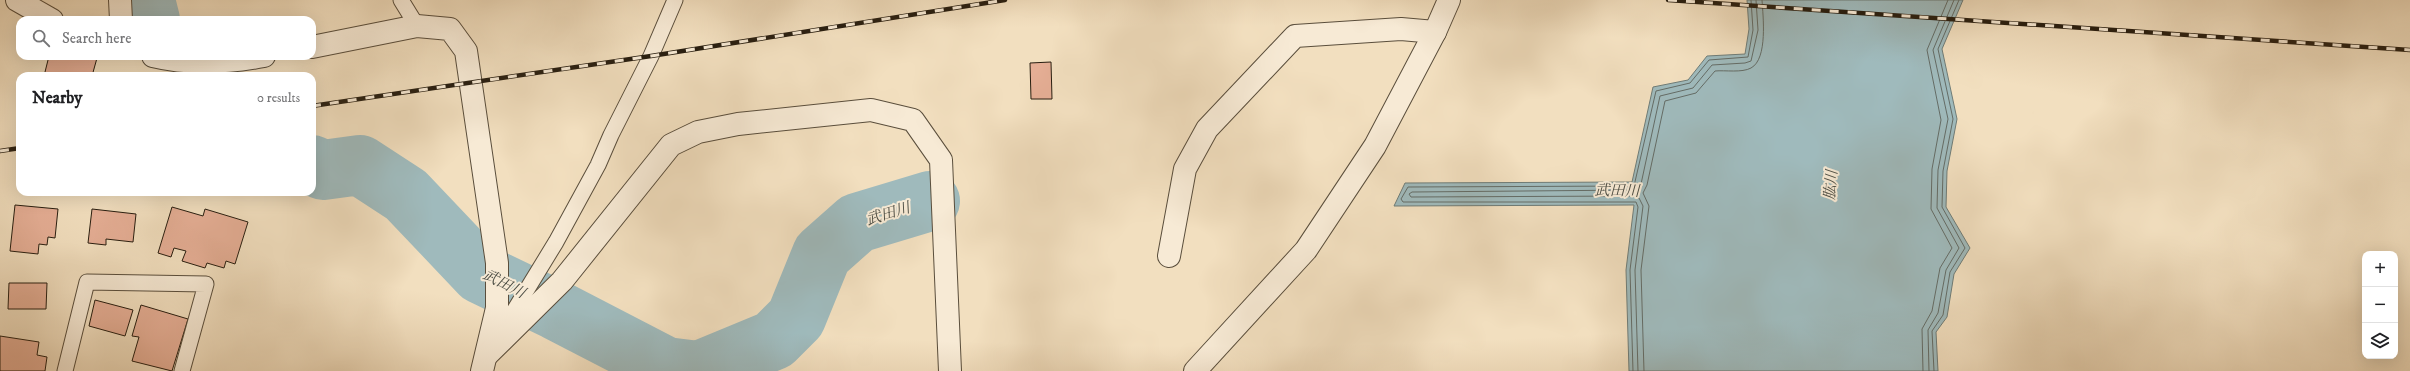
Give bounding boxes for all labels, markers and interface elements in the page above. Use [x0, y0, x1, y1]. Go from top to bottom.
search box [16, 16, 316, 60]
icon: search [30, 27, 52, 49]
text: Search here [62, 29, 131, 48]
text: Nearby [32, 87, 82, 109]
text: 0 results [257, 90, 300, 106]
water label: 肱川 [1820, 167, 1842, 201]
water label: 武田川 [1594, 181, 1642, 201]
water label: 武田川 [864, 198, 914, 230]
map controls [2362, 251, 2398, 359]
button: + [2362, 251, 2398, 287]
water label: 武田川 [480, 265, 530, 304]
button: − [2362, 287, 2398, 323]
button: layers [2362, 323, 2398, 359]

